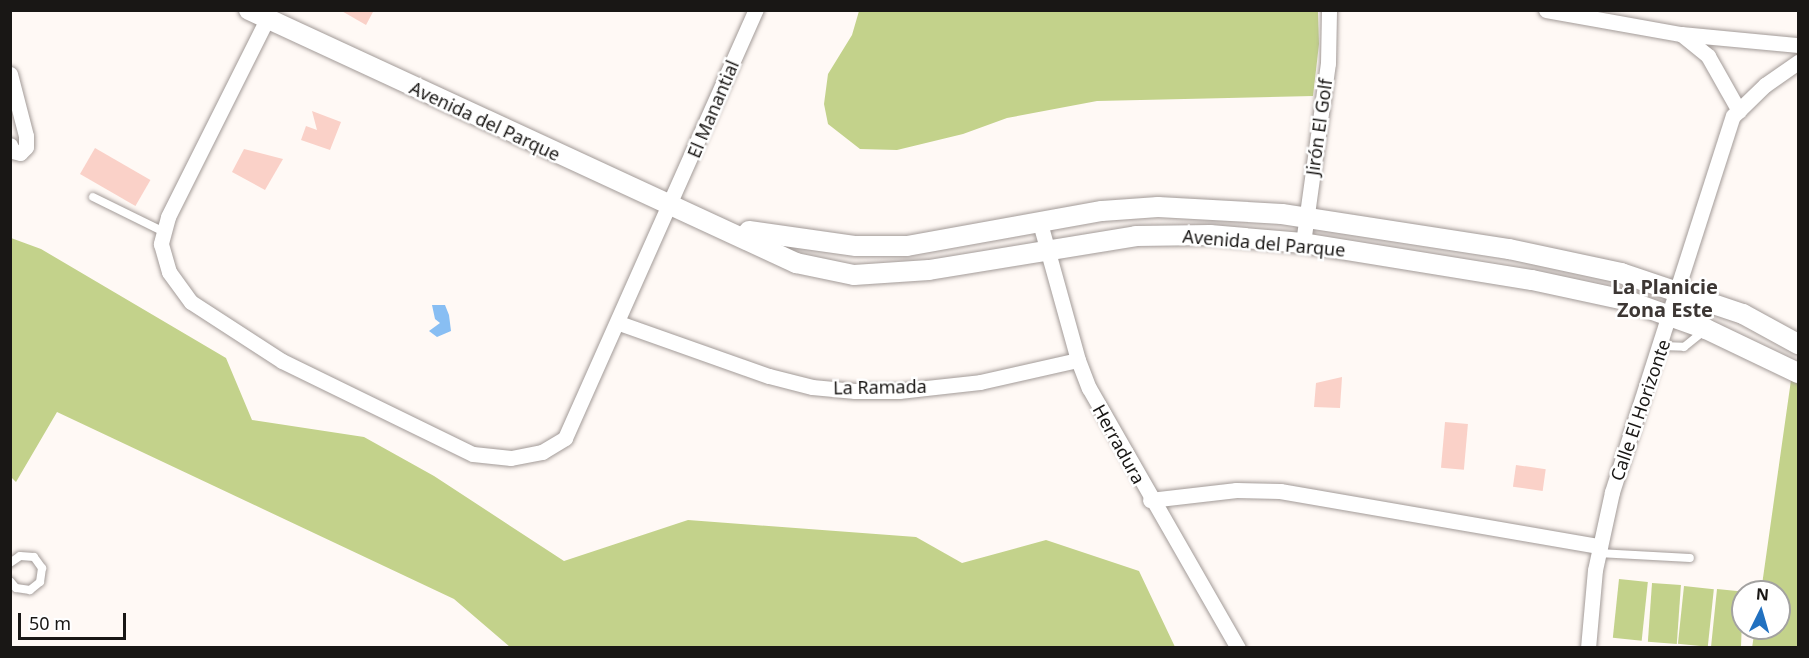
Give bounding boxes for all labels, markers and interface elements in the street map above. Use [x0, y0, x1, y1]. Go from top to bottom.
street label: El Manantial [683, 57, 743, 161]
street label: Avenida del Parque [406, 77, 564, 165]
street label: Jirón El Golf [1302, 77, 1336, 177]
street label: Avenida del Parque [1182, 225, 1346, 261]
district label: La Planicie Zona Este [1612, 275, 1718, 322]
street label: Calle El Horizonte [1606, 336, 1674, 484]
street label: La Ramada [833, 375, 927, 399]
street label: Herradura [1088, 401, 1150, 487]
north arrow [1731, 580, 1791, 640]
text: N [1755, 583, 1770, 606]
scale bar [21, 601, 129, 639]
text: 50 m [29, 611, 71, 635]

